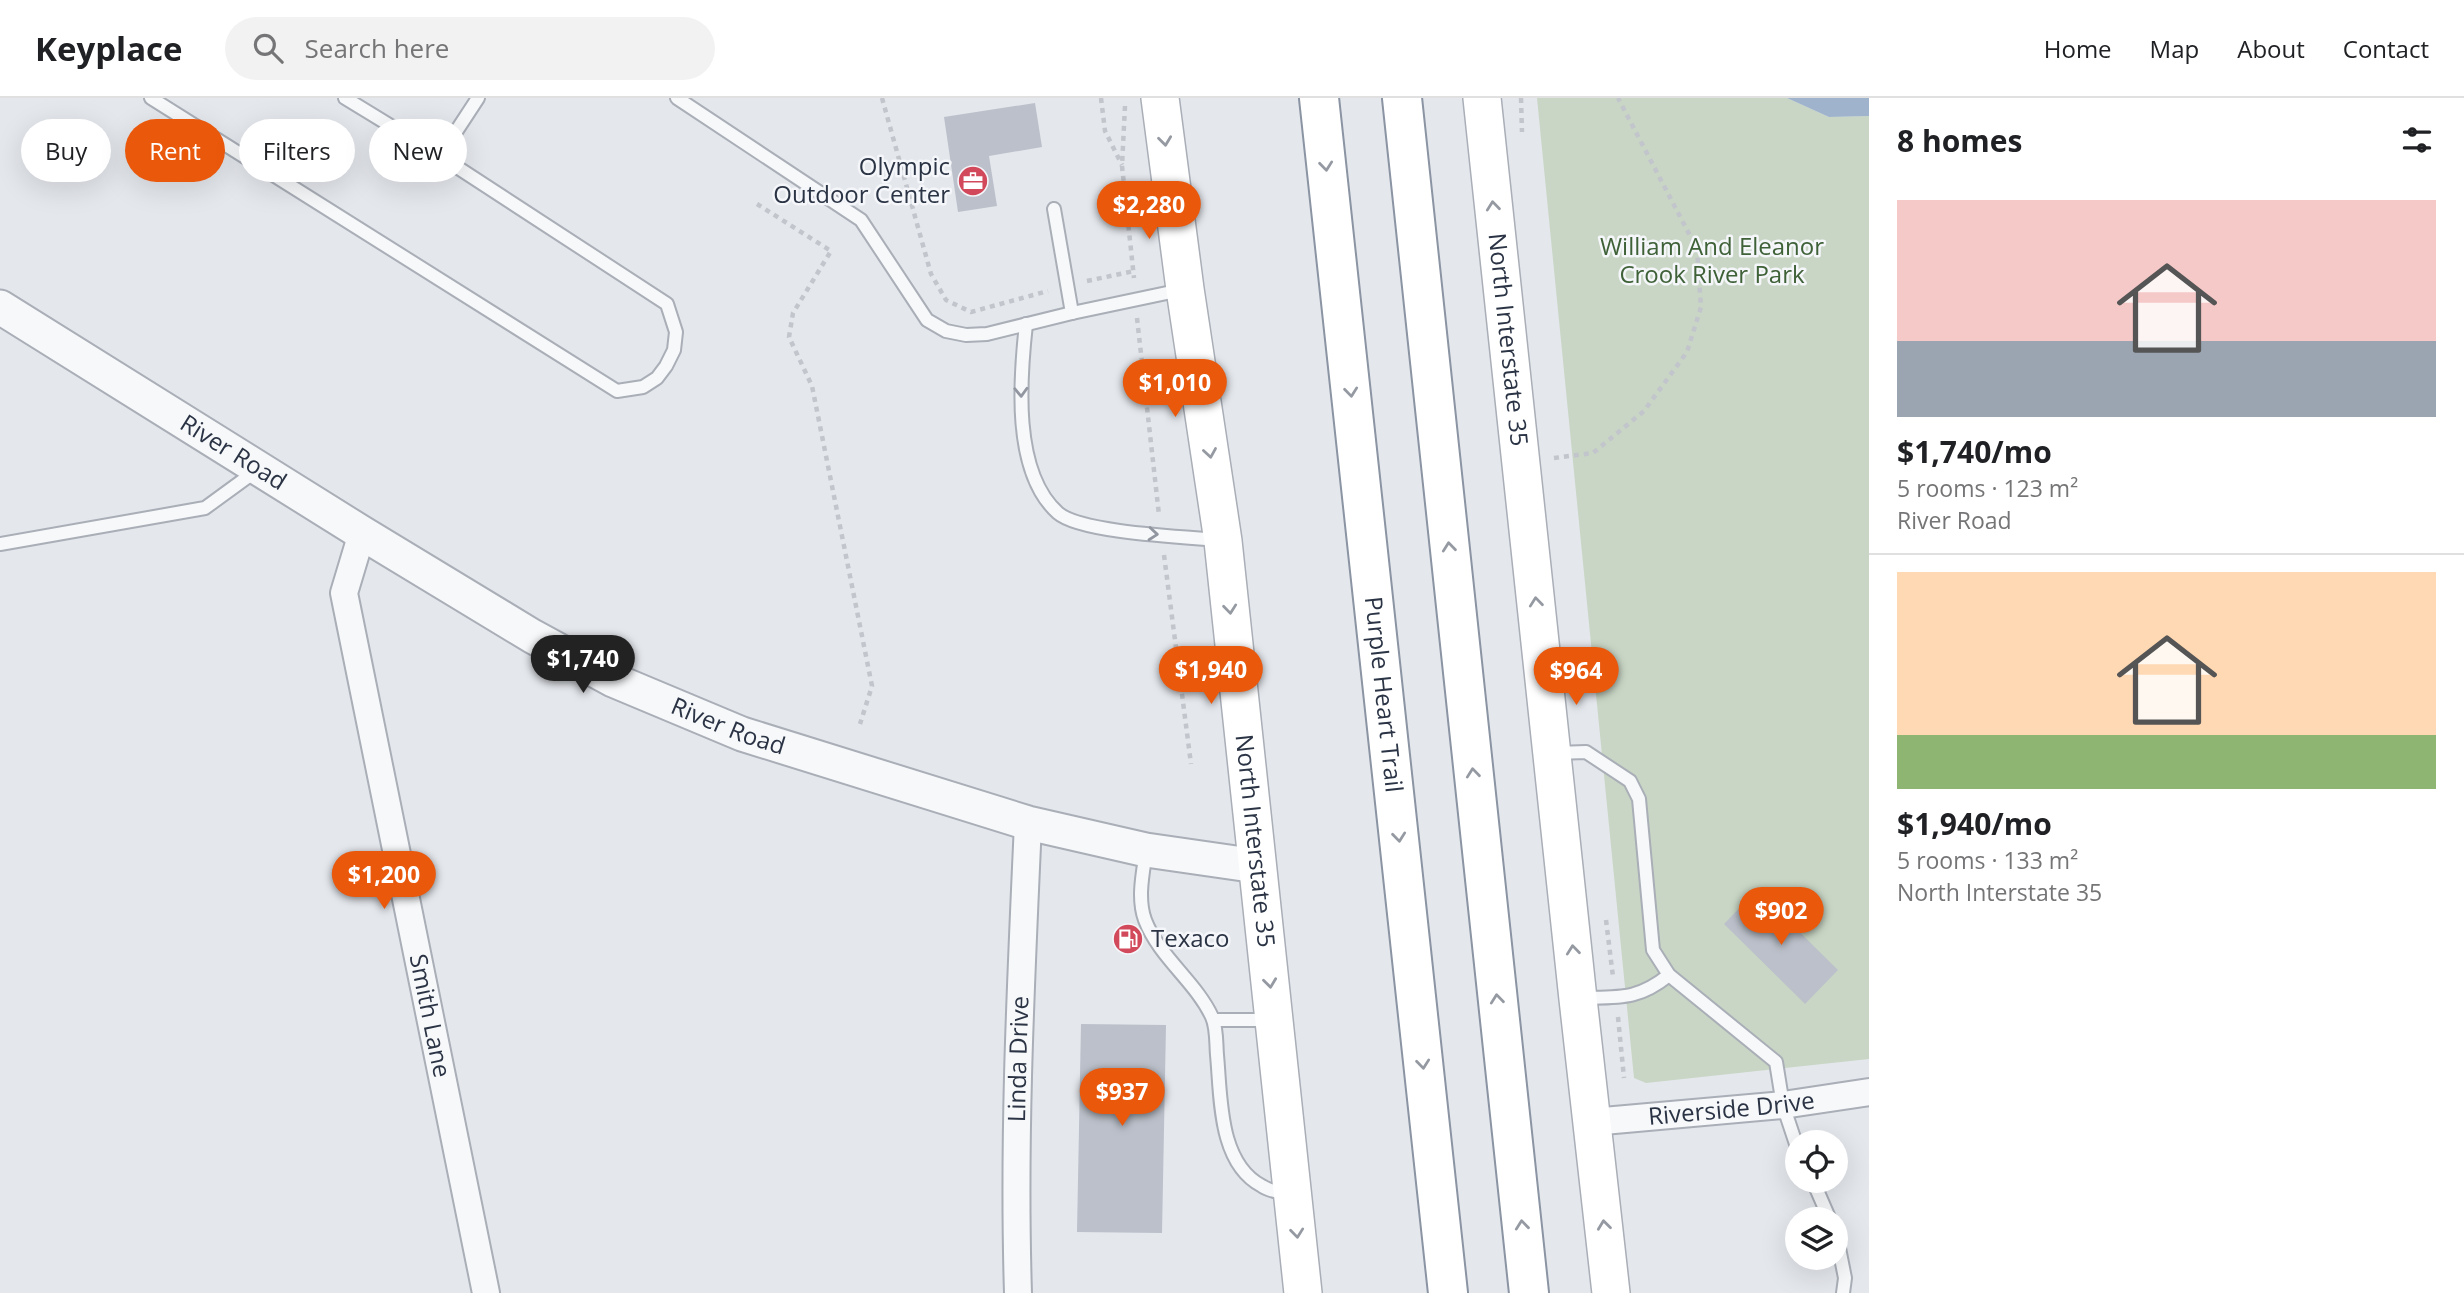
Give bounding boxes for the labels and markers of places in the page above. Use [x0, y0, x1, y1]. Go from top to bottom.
place label: Olympic Outdoor Center [773, 149, 950, 210]
office icon: Olympic Outdoor Center [956, 164, 990, 198]
pin: $2,280 [1092, 181, 1206, 241]
pin: $1,010 [1118, 360, 1232, 419]
pin: $1,740 [526, 636, 640, 695]
pin: $1,940 [1154, 646, 1268, 706]
pin: $964 [1535, 648, 1617, 707]
pin: $1,200 [327, 852, 441, 911]
pin: $902 [1740, 888, 1822, 947]
place label: Texaco [1151, 921, 1230, 954]
fuel station icon: Texaco [1111, 922, 1145, 956]
pin: $937 [1081, 1068, 1163, 1128]

